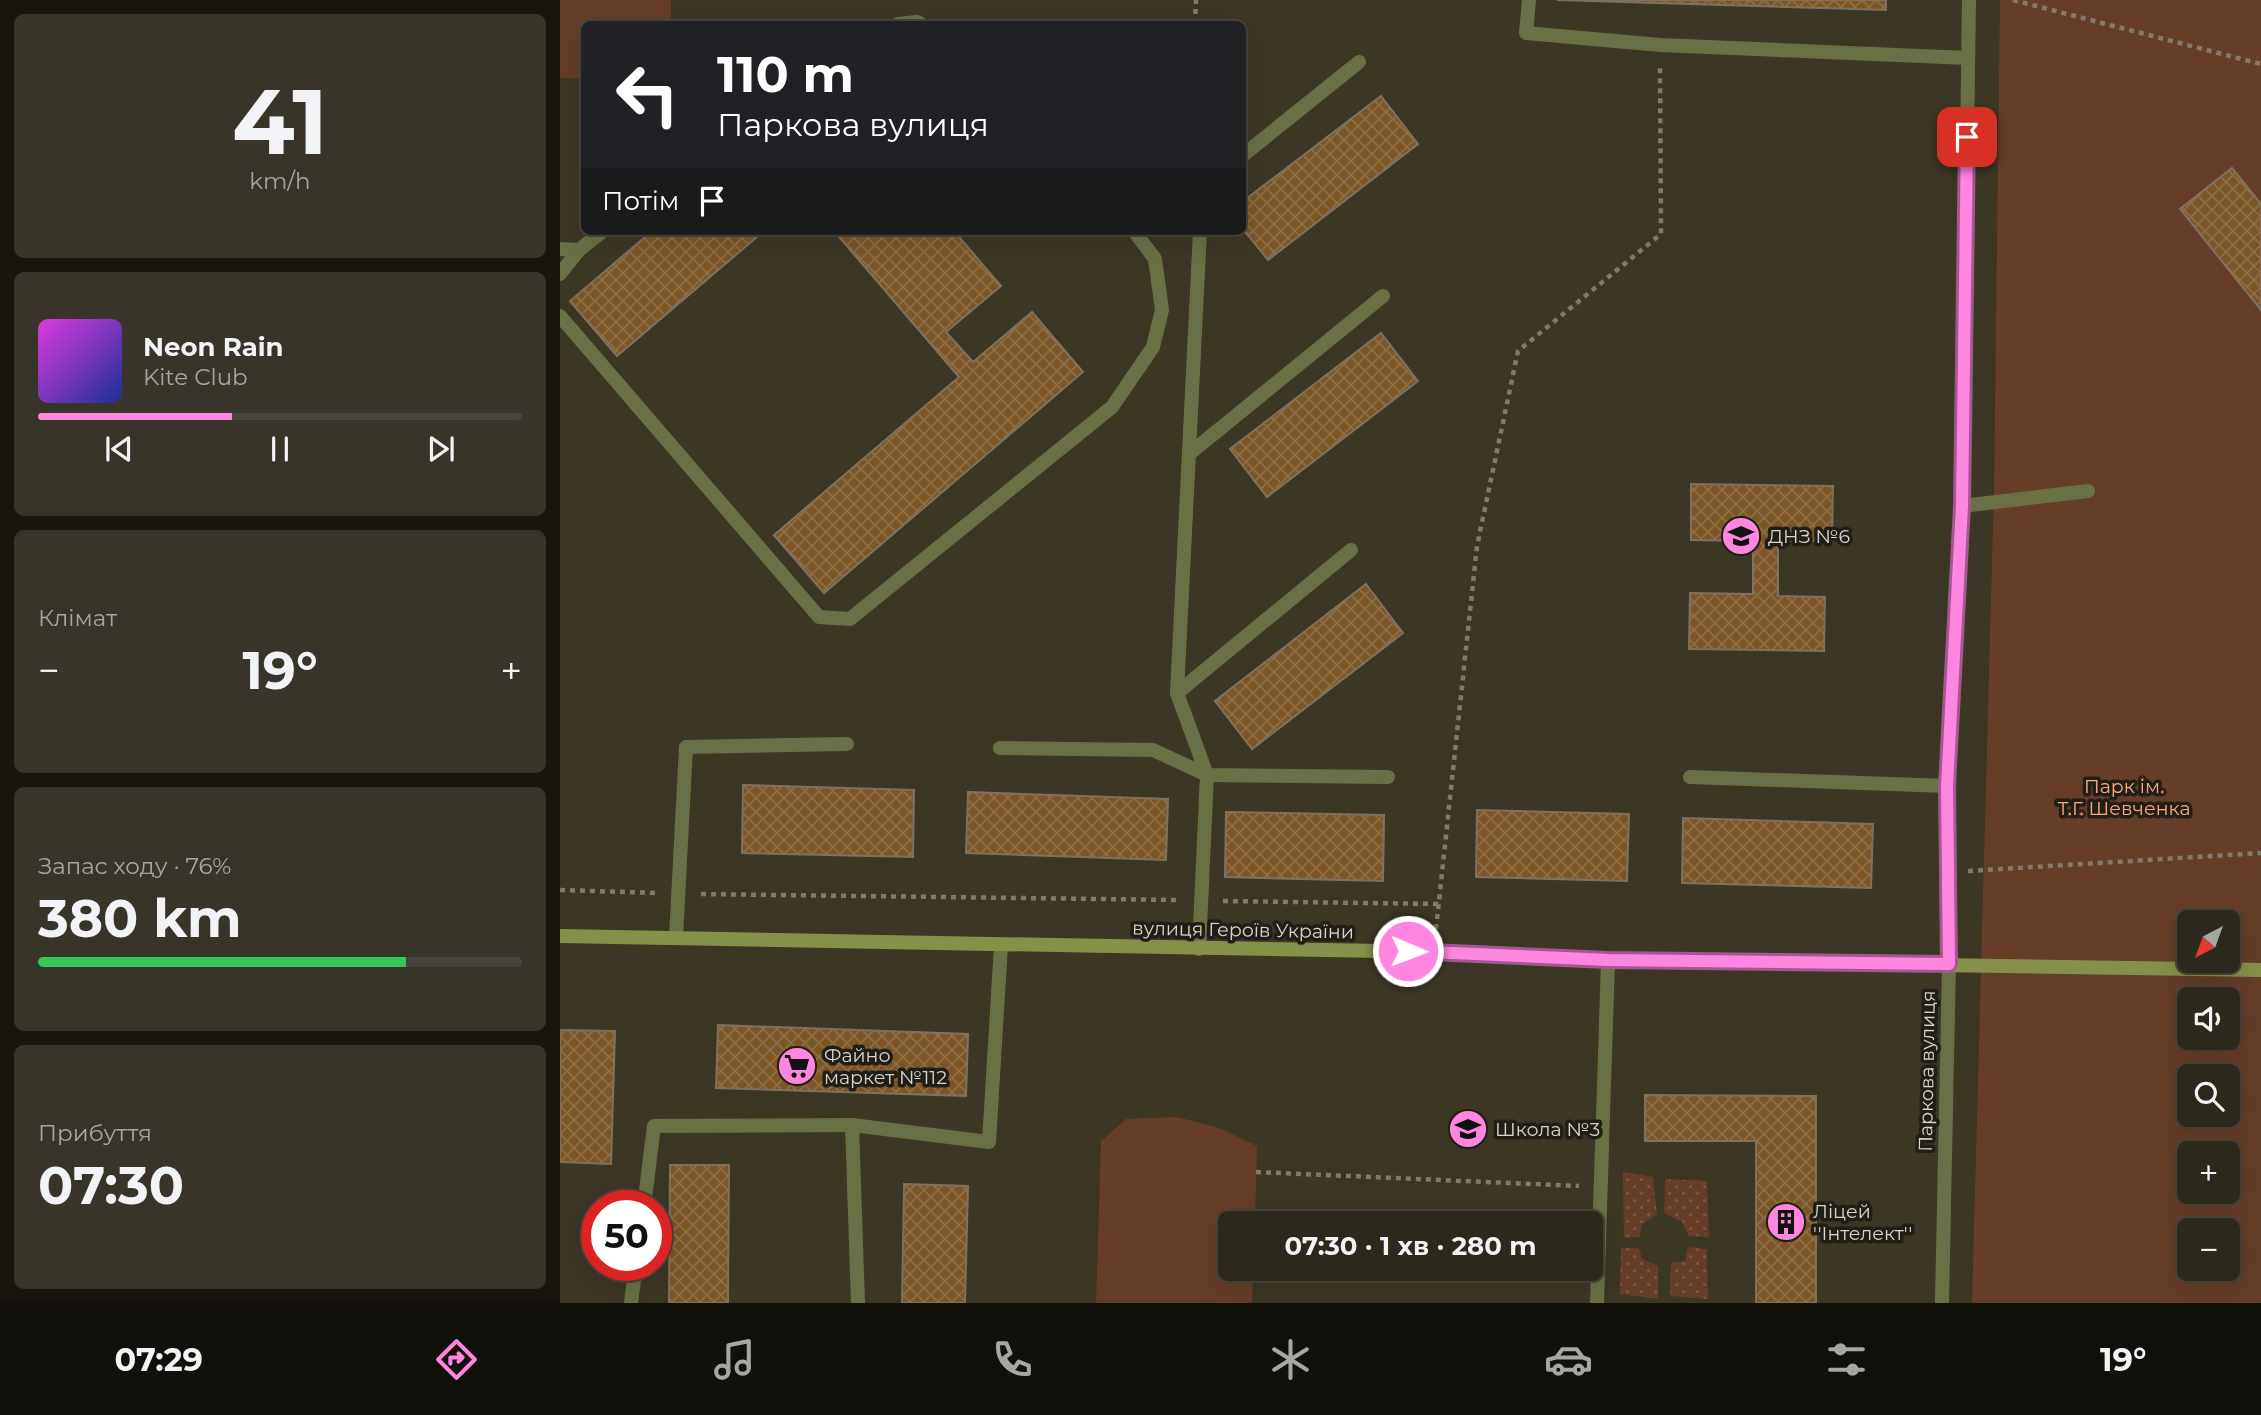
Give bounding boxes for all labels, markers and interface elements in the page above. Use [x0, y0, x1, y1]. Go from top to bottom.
text: 110 m [717, 45, 854, 104]
icon: left [602, 49, 693, 140]
text: 41 [232, 66, 328, 177]
text: Паркова вулиця [717, 105, 989, 144]
pin [1937, 107, 1997, 167]
icon: arrive [1948, 118, 1986, 156]
text: km/h [249, 167, 311, 195]
icon: arrive [693, 182, 731, 220]
text: Потім [602, 185, 679, 217]
text: Neon Rain [143, 331, 284, 363]
text: Kite Club [143, 363, 248, 391]
icon: previous [100, 430, 138, 468]
icon: pause [261, 430, 299, 468]
icon: next [422, 430, 460, 468]
school or university icon: ДНЗ №6 [1720, 515, 1762, 557]
place label: ДНЗ №6 [1768, 525, 1850, 548]
text: Клімат [38, 604, 117, 632]
text: 19° [242, 639, 318, 702]
text: − [38, 647, 60, 694]
text: + [500, 647, 522, 694]
park label: Парк ім. Т.Г. Шевченка [2058, 775, 2190, 820]
text: Запас ходу · 76% [38, 852, 231, 880]
text: 380 km [38, 887, 242, 950]
north arrow [2177, 910, 2240, 973]
map controls [2177, 910, 2240, 1281]
position arrow [1371, 914, 1445, 988]
street label: вулиця Героїв України [1132, 917, 1354, 943]
button: sound [2177, 987, 2240, 1050]
street label: Паркова вулиця [1914, 990, 1940, 1152]
place label: Файно маркет №112 [824, 1044, 947, 1089]
supermarket icon: Файно маркет №112 [776, 1045, 818, 1087]
button: search [2177, 1064, 2240, 1127]
school or university icon: Школа №3 [1447, 1108, 1489, 1150]
place label: Школа №3 [1495, 1118, 1600, 1141]
text: Прибуття [38, 1119, 152, 1147]
button: + [2177, 1141, 2240, 1204]
text: 07:30 [38, 1154, 184, 1217]
speed limit sign: 50 [581, 1190, 672, 1281]
place label: Ліцей ''Інтелект'' [1813, 1200, 1912, 1245]
building icon: Ліцей ''Інтелект'' [1765, 1201, 1807, 1243]
button: − [2177, 1218, 2240, 1281]
text: 07:30 · 1 хв · 280 m [1284, 1230, 1537, 1262]
icon: directions [432, 1335, 481, 1384]
icon: music [710, 1335, 759, 1384]
icon: phone [988, 1335, 1037, 1384]
icon: climate [1266, 1335, 1315, 1384]
icon: car [1544, 1335, 1593, 1384]
icon: filters [1822, 1335, 1871, 1384]
text: 07:29 [115, 1340, 203, 1379]
text: 19° [2100, 1340, 2146, 1379]

